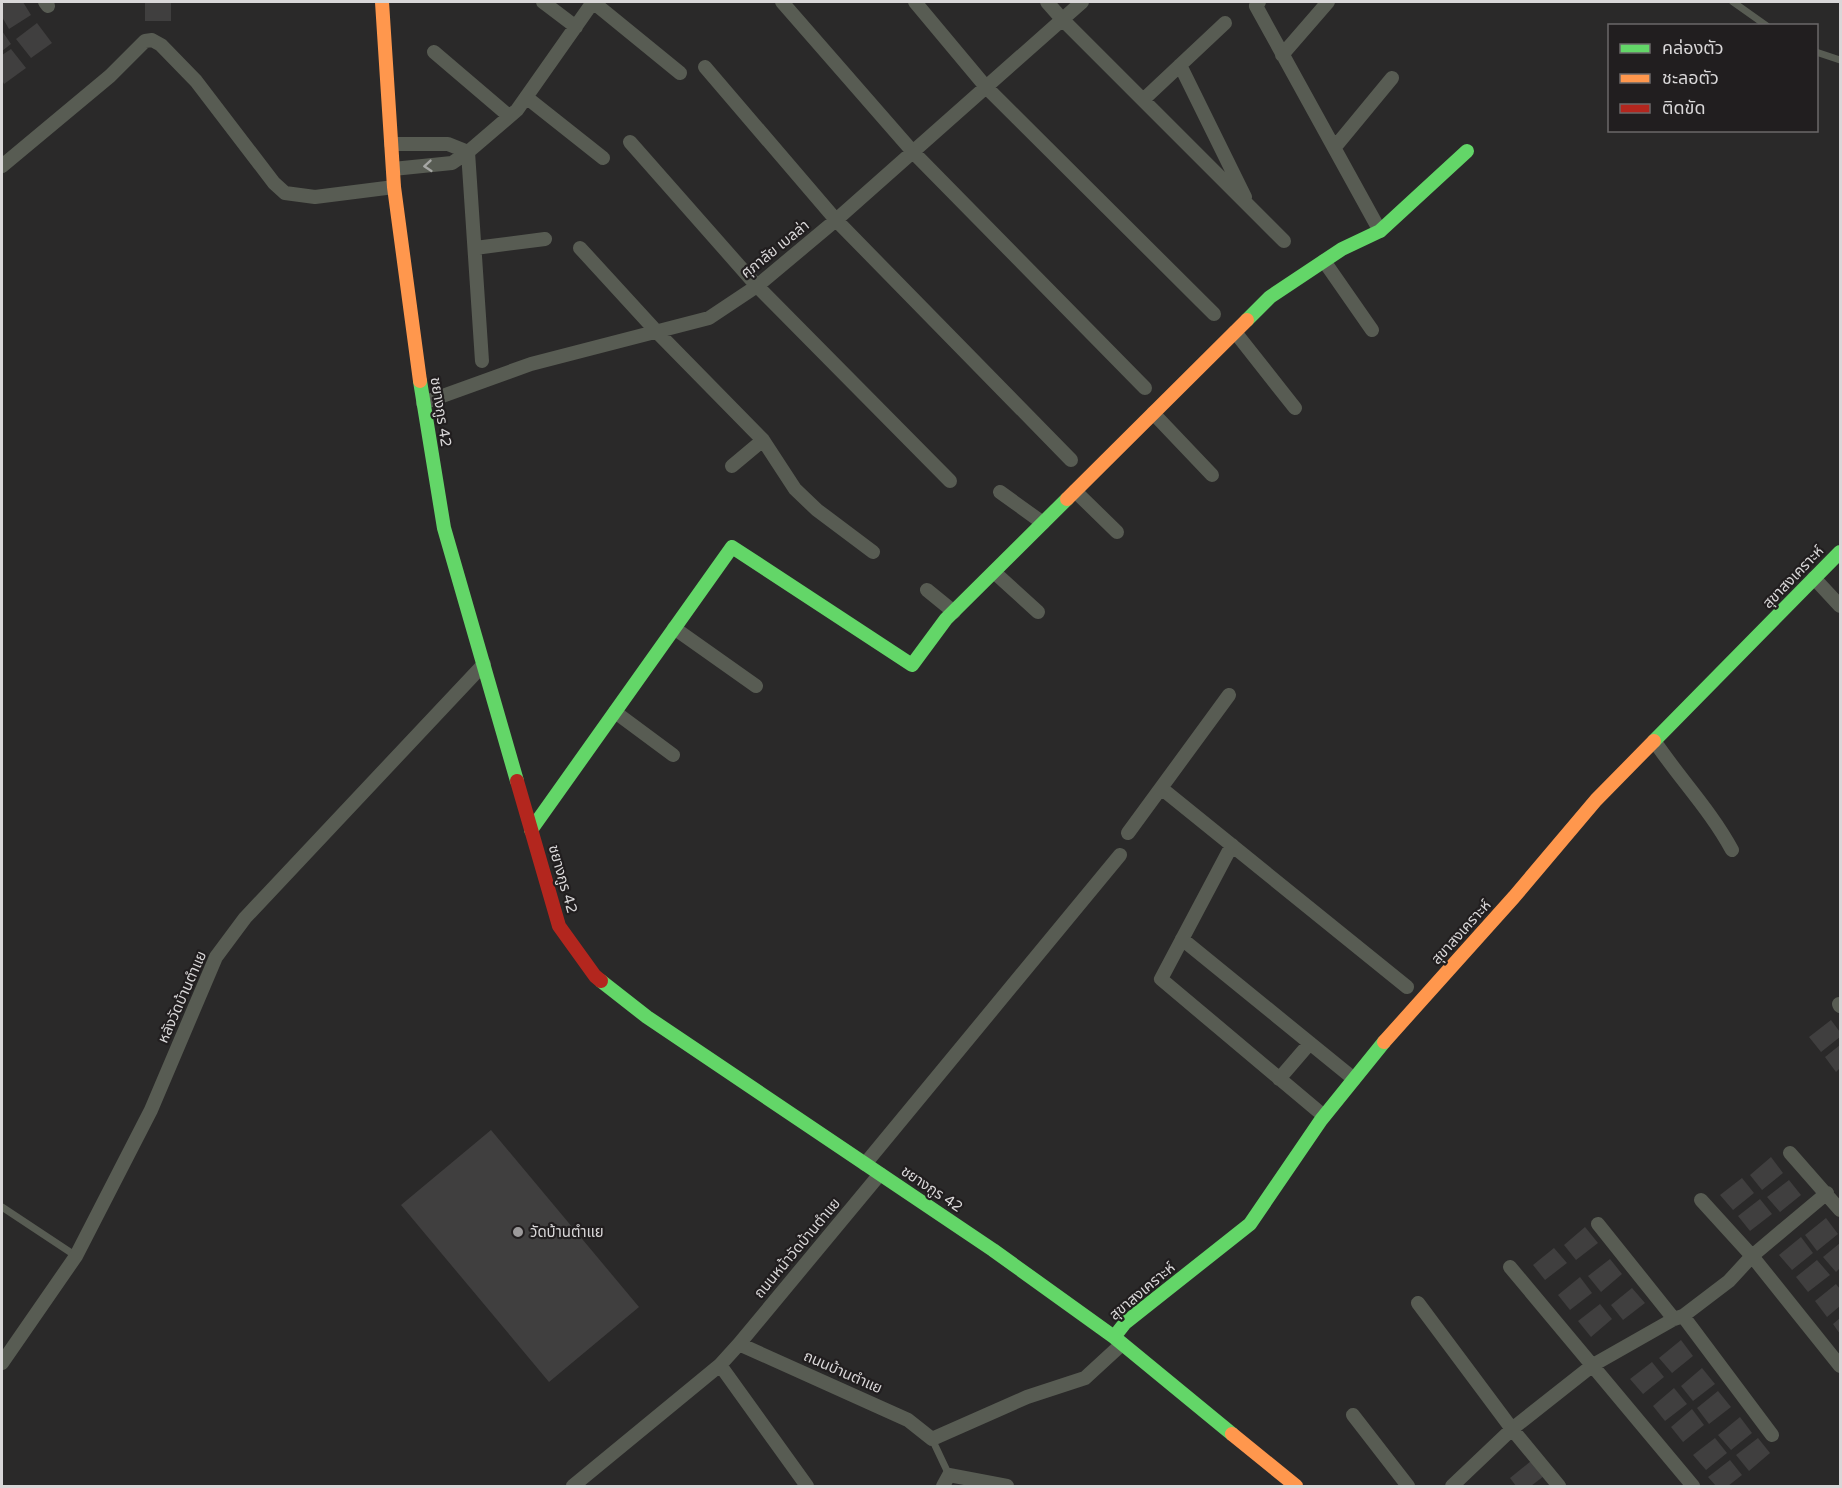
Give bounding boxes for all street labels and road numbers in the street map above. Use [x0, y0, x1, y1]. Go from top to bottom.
street label: ศุภาลัย เบลล่า [737, 216, 813, 282]
street label: ชยางกูร 42 [427, 376, 455, 448]
street label: สุขาสงเคราะห์ [1759, 542, 1828, 612]
street label: ชยางกูร 42 [545, 843, 581, 915]
street label: สุขาสงเคราะห์ [1427, 896, 1495, 968]
street label: หลังวัดบ้านตำแย [154, 948, 210, 1046]
street label: ชยางกูร 42 [898, 1162, 966, 1216]
street label: ถนนหน้าวัดบ้านตำแย [750, 1194, 844, 1302]
street label: สุขาสงเคราะห์ [1105, 1258, 1179, 1324]
street label: ถนนบ้านตำแย [801, 1347, 885, 1397]

